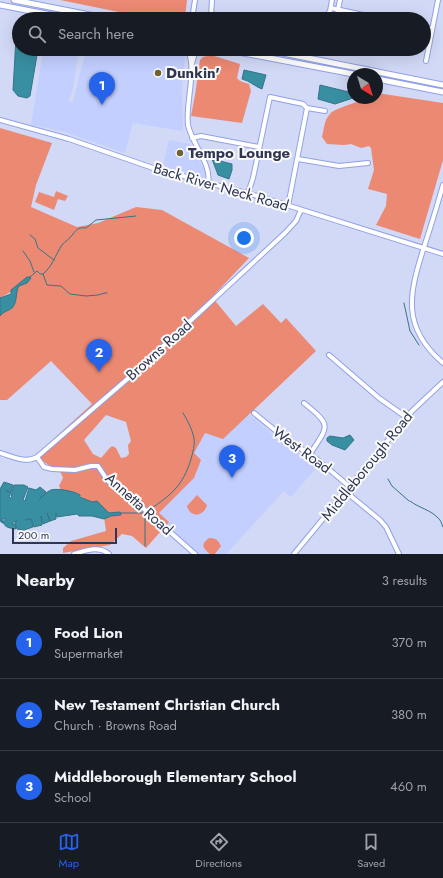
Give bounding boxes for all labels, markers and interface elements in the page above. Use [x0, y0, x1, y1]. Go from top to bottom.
search box [12, 12, 431, 56]
icon: search [26, 23, 48, 45]
text: Search here [58, 23, 134, 45]
place label: Dunkin' [166, 62, 220, 84]
marker: Dunkin' [153, 68, 163, 78]
north arrow [347, 68, 383, 104]
pin: 1 [89, 72, 115, 105]
place label: Tempo Lounge [188, 142, 291, 164]
marker: Tempo Lounge [175, 148, 185, 158]
street label: Back River Neck Road [151, 157, 291, 217]
your location [234, 228, 254, 248]
street label: Browns Road [121, 314, 197, 386]
pin: 2 [86, 339, 112, 372]
street label: Middleborough Road [316, 406, 418, 526]
street label: West Road [268, 421, 336, 479]
pin: 3 [219, 445, 245, 478]
street label: Annetta Road [100, 468, 178, 540]
scale bar [12, 526, 117, 545]
text: 200 m [18, 527, 49, 543]
text: Nearby [16, 568, 74, 592]
text: 3 results [382, 571, 427, 590]
text: Food Lion [54, 622, 123, 644]
text: 1 [26, 633, 32, 652]
text: 370 m [391, 633, 427, 652]
text: Supermarket [54, 644, 123, 663]
text: New Testament Christian Church [54, 694, 280, 716]
text: 2 [25, 705, 33, 724]
text: 380 m [391, 705, 427, 724]
text: Church · Browns Road [54, 716, 177, 735]
text: Middleborough Elementary School [54, 766, 296, 788]
text: 3 [25, 777, 33, 796]
text: 460 m [390, 777, 427, 796]
text: School [54, 788, 91, 807]
tab: Map [58, 831, 80, 871]
tab: Directions [195, 831, 242, 871]
tab: Saved [357, 831, 385, 871]

